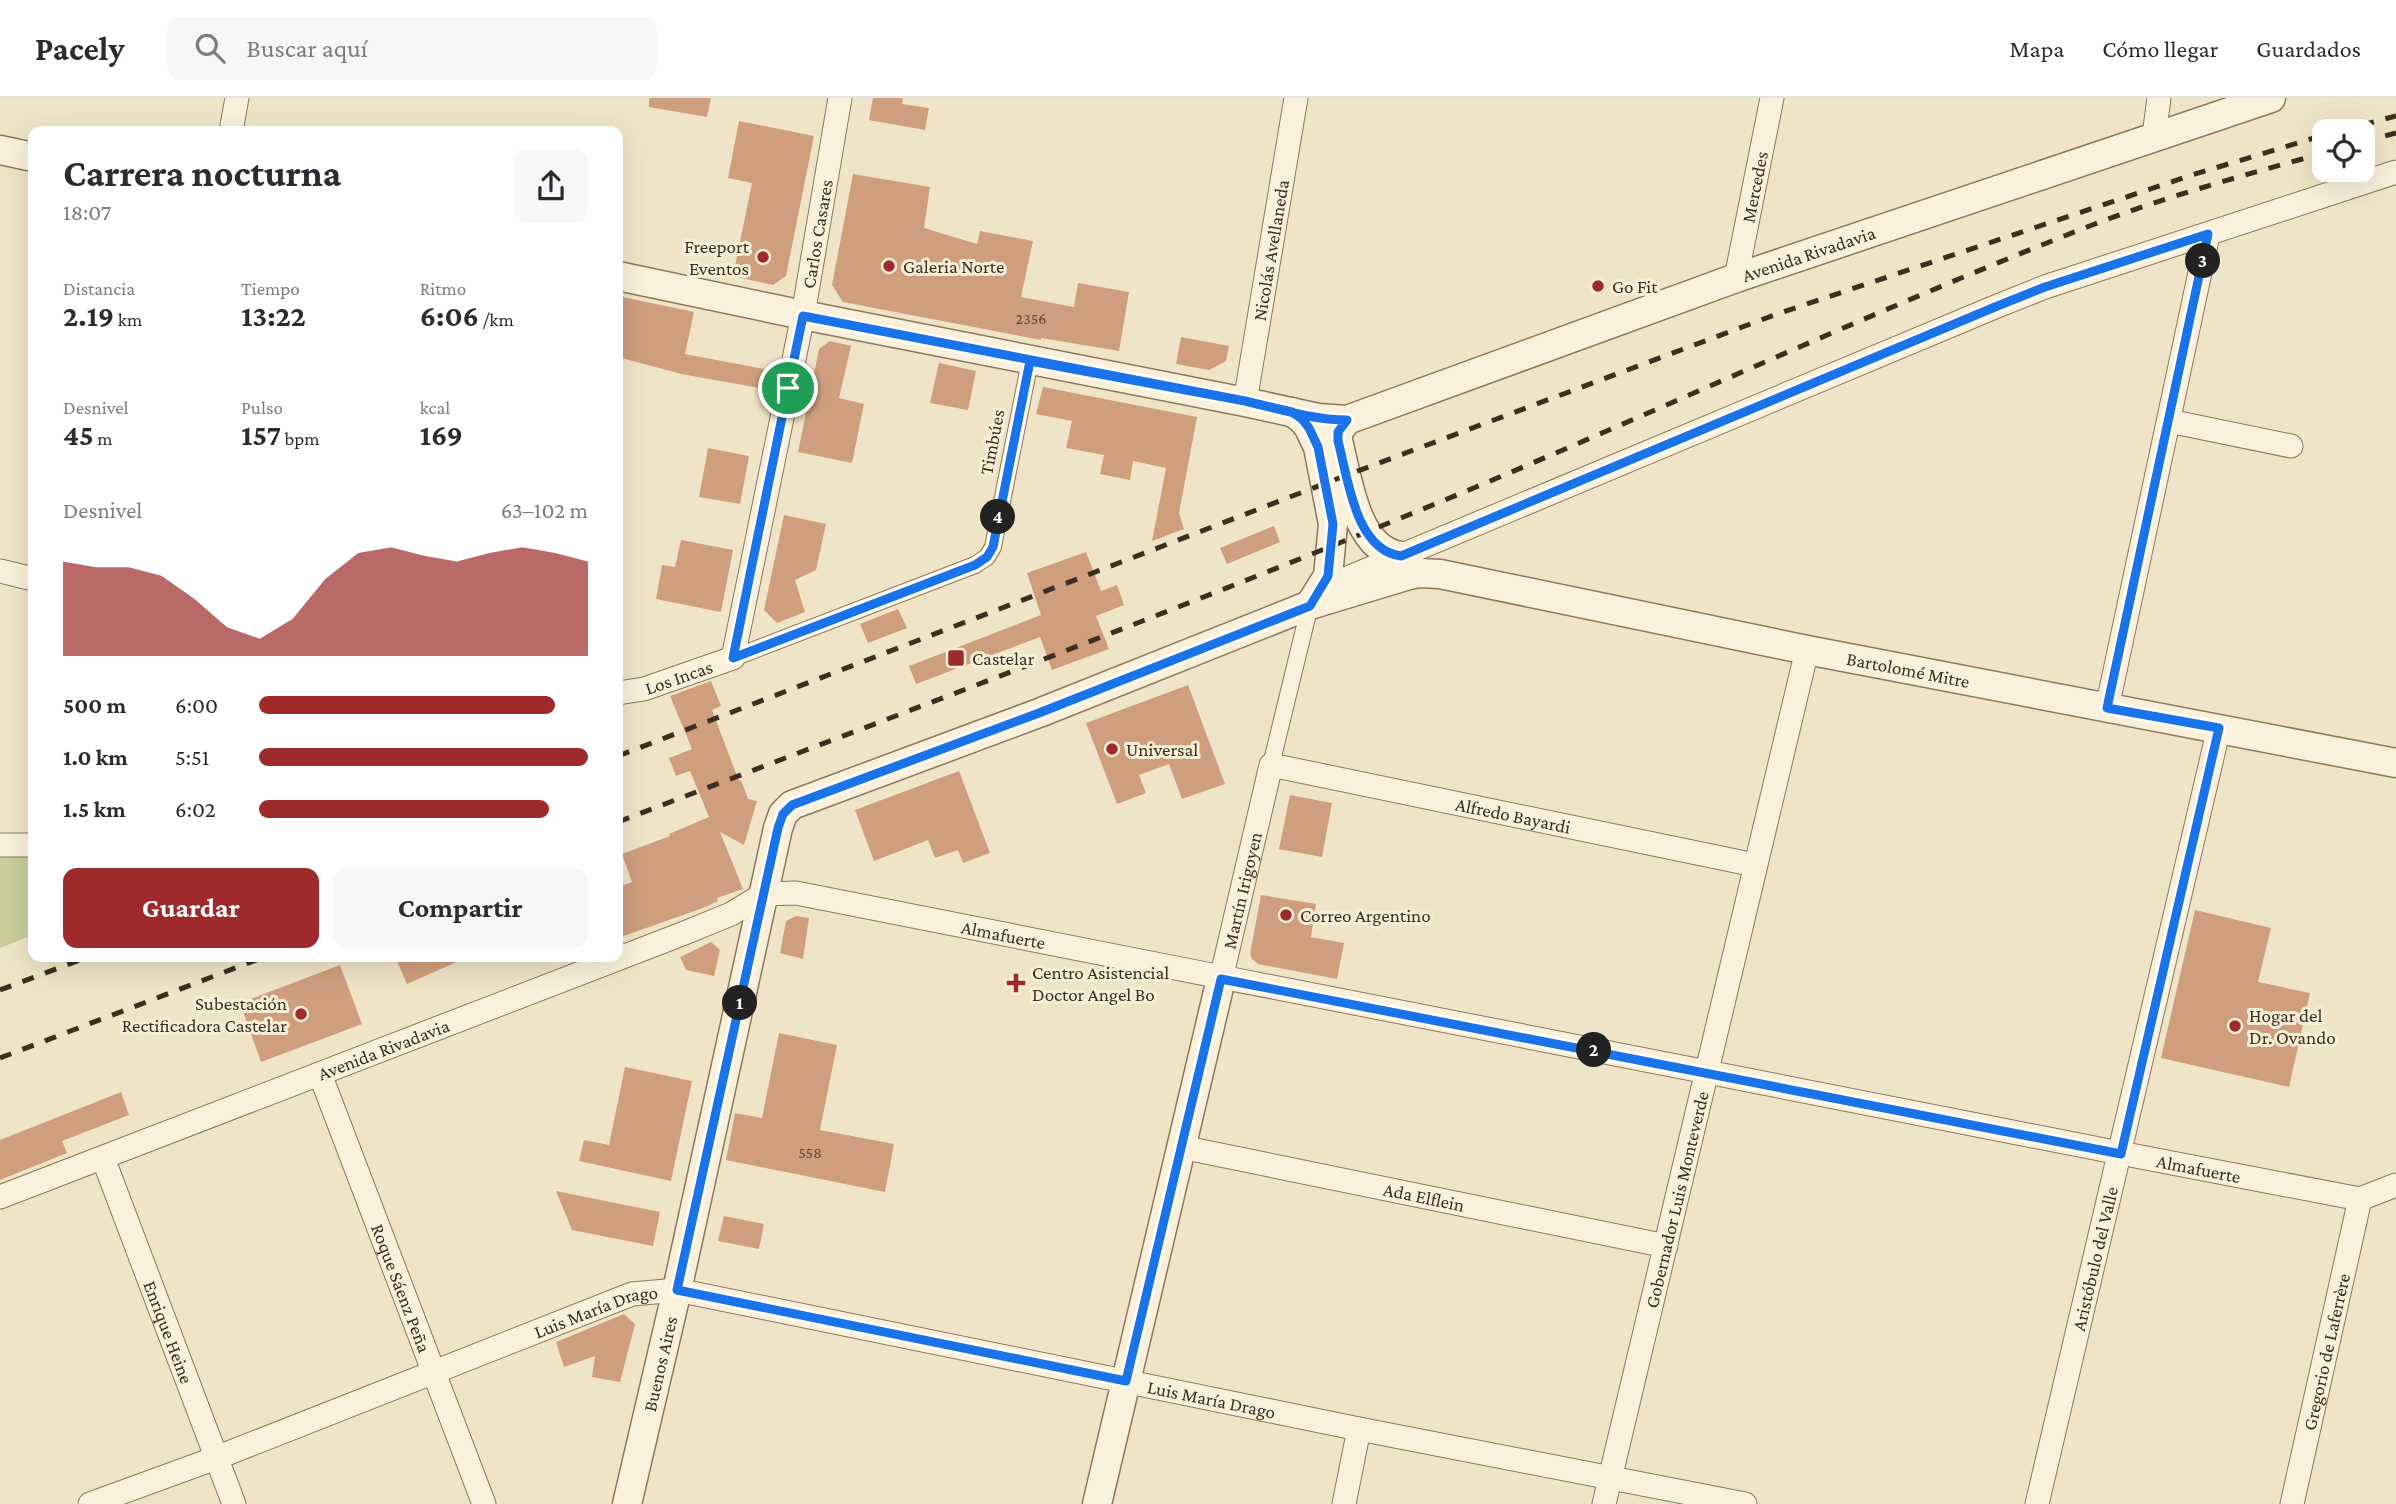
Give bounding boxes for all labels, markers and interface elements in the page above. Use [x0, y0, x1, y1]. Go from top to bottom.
search box [167, 17, 657, 80]
icon: search [191, 29, 229, 67]
text: Pacely [35, 30, 125, 67]
text: Buscar aquí [247, 34, 368, 63]
text: Mapa [2010, 35, 2064, 62]
text: Cómo llegar [2102, 35, 2218, 62]
text: Guardados [2256, 35, 2361, 62]
map controls [2312, 119, 2375, 182]
button: locate [2312, 119, 2375, 182]
button: share [514, 149, 588, 223]
street label: Mercedes [1737, 149, 1772, 224]
text: Carrera nocturna [63, 152, 341, 194]
street label: Carlos Casares [797, 178, 836, 290]
street label: Nicolás Avellaneda [1248, 178, 1293, 322]
text: 18:07 [63, 199, 111, 225]
street label: Avenida Rivadavia [1739, 221, 1878, 286]
place label: Freeport Eventos [684, 236, 750, 279]
pin: 3 [2186, 244, 2220, 278]
marker: Freeport Eventos [755, 249, 771, 265]
text: 3 [2198, 250, 2207, 271]
place label: Galeria Norte [903, 256, 1004, 277]
marker: Galeria Norte [881, 258, 897, 274]
place label: Go Fit [1612, 276, 1658, 297]
text: Distancia [63, 278, 135, 299]
text: Tiempo [241, 278, 300, 299]
text: Ritmo [420, 278, 466, 299]
marker: Go Fit [1590, 278, 1606, 294]
text: 2.19 [63, 299, 114, 332]
text: 13:22 [241, 299, 306, 332]
text: 6:06 [420, 299, 479, 332]
text: km [114, 309, 142, 330]
text: /km [479, 309, 514, 330]
house number: 2356 [1016, 310, 1046, 327]
pin [758, 358, 818, 418]
icon: arrive [769, 369, 807, 407]
text: Desnivel [63, 397, 129, 418]
text: Pulso [241, 397, 283, 418]
text: kcal [420, 397, 450, 418]
street label: Timbúes [975, 407, 1009, 477]
text: 45 [63, 418, 94, 451]
text: 157 [241, 418, 281, 451]
text: 169 [420, 418, 463, 451]
text: m [94, 428, 113, 449]
text: bpm [281, 428, 320, 449]
text: Desnivel [63, 497, 142, 523]
text: 63–102 m [501, 497, 588, 523]
pin: 4 [981, 500, 1016, 534]
text: 4 [992, 506, 1003, 527]
street label: Bartolomé Mitre [1845, 647, 1971, 691]
marker: Castelar [946, 648, 966, 668]
place label: Castelar [972, 648, 1035, 669]
street label: Los Incas [642, 655, 715, 698]
text: 500 m [63, 692, 126, 718]
text: 6:00 [175, 692, 218, 718]
place label: Universal [1126, 739, 1198, 760]
marker: Universal [1104, 741, 1120, 757]
text: 1.0 km [63, 744, 128, 770]
text: 5:51 [175, 744, 209, 770]
street label: Alfredo Bayardi [1454, 793, 1573, 837]
text: 1.5 km [63, 796, 126, 822]
text: 6:02 [175, 796, 216, 822]
street label: Martín Irigoyen [1218, 830, 1266, 951]
button: Guardar [63, 868, 319, 948]
button: Compartir [333, 868, 588, 948]
place label: Correo Argentino [1300, 905, 1431, 926]
marker: Correo Argentino [1278, 907, 1294, 923]
street label: Almafuerte [960, 916, 1047, 953]
place label: Centro Asistencial Doctor Angel Bo [1032, 962, 1169, 1005]
marker: Centro Asistencial Doctor Angel Bo [1006, 973, 1026, 993]
pin: 1 [722, 986, 758, 1020]
text: 1 [736, 992, 743, 1013]
place label: Subestación Rectificadora Castelar [122, 993, 287, 1036]
place label: Hogar del Dr. Ovando [2249, 1005, 2336, 1048]
marker: Subestación Rectificadora Castelar [293, 1006, 309, 1022]
street label: Avenida Rivadavia [315, 1014, 452, 1084]
marker: Hogar del Dr. Ovando [2227, 1018, 2243, 1034]
pin: 2 [1576, 1032, 1612, 1068]
text: 2 [1589, 1039, 1598, 1060]
street label: Gobernador Luis Monteverde [1640, 1089, 1712, 1310]
house number: 558 [798, 1144, 822, 1161]
street label: Almafuerte [2155, 1150, 2243, 1187]
street label: Ada Elflein [1382, 1178, 1466, 1215]
street label: Aristóbulo del Valle [2067, 1184, 2122, 1333]
street label: Roque Sáenz Peña [368, 1221, 436, 1355]
street label: Gregorio de Laferrère [2298, 1271, 2354, 1432]
street label: Enrique Heine [140, 1278, 198, 1386]
street label: Luis María Drago [531, 1281, 659, 1342]
street label: Buenos Aires [638, 1314, 681, 1414]
street label: Luis María Drago [1145, 1376, 1278, 1422]

